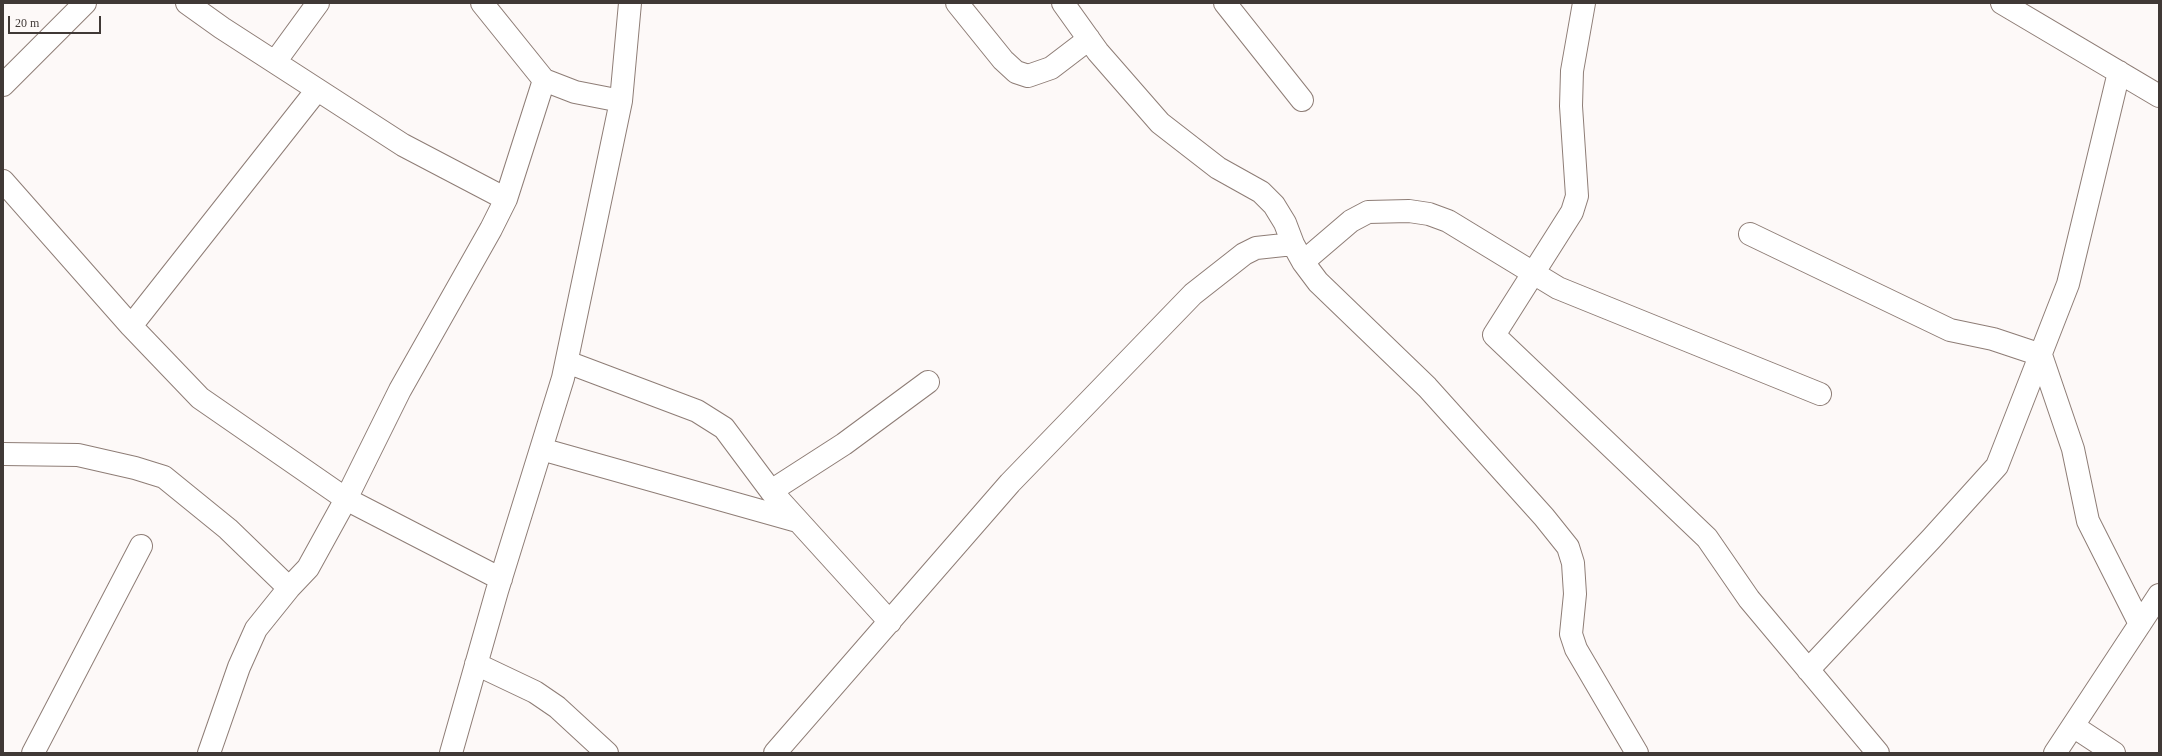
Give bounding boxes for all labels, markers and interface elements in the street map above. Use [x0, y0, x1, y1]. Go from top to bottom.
scale bar [10, 8, 103, 34]
text: 20 m [15, 16, 39, 30]

